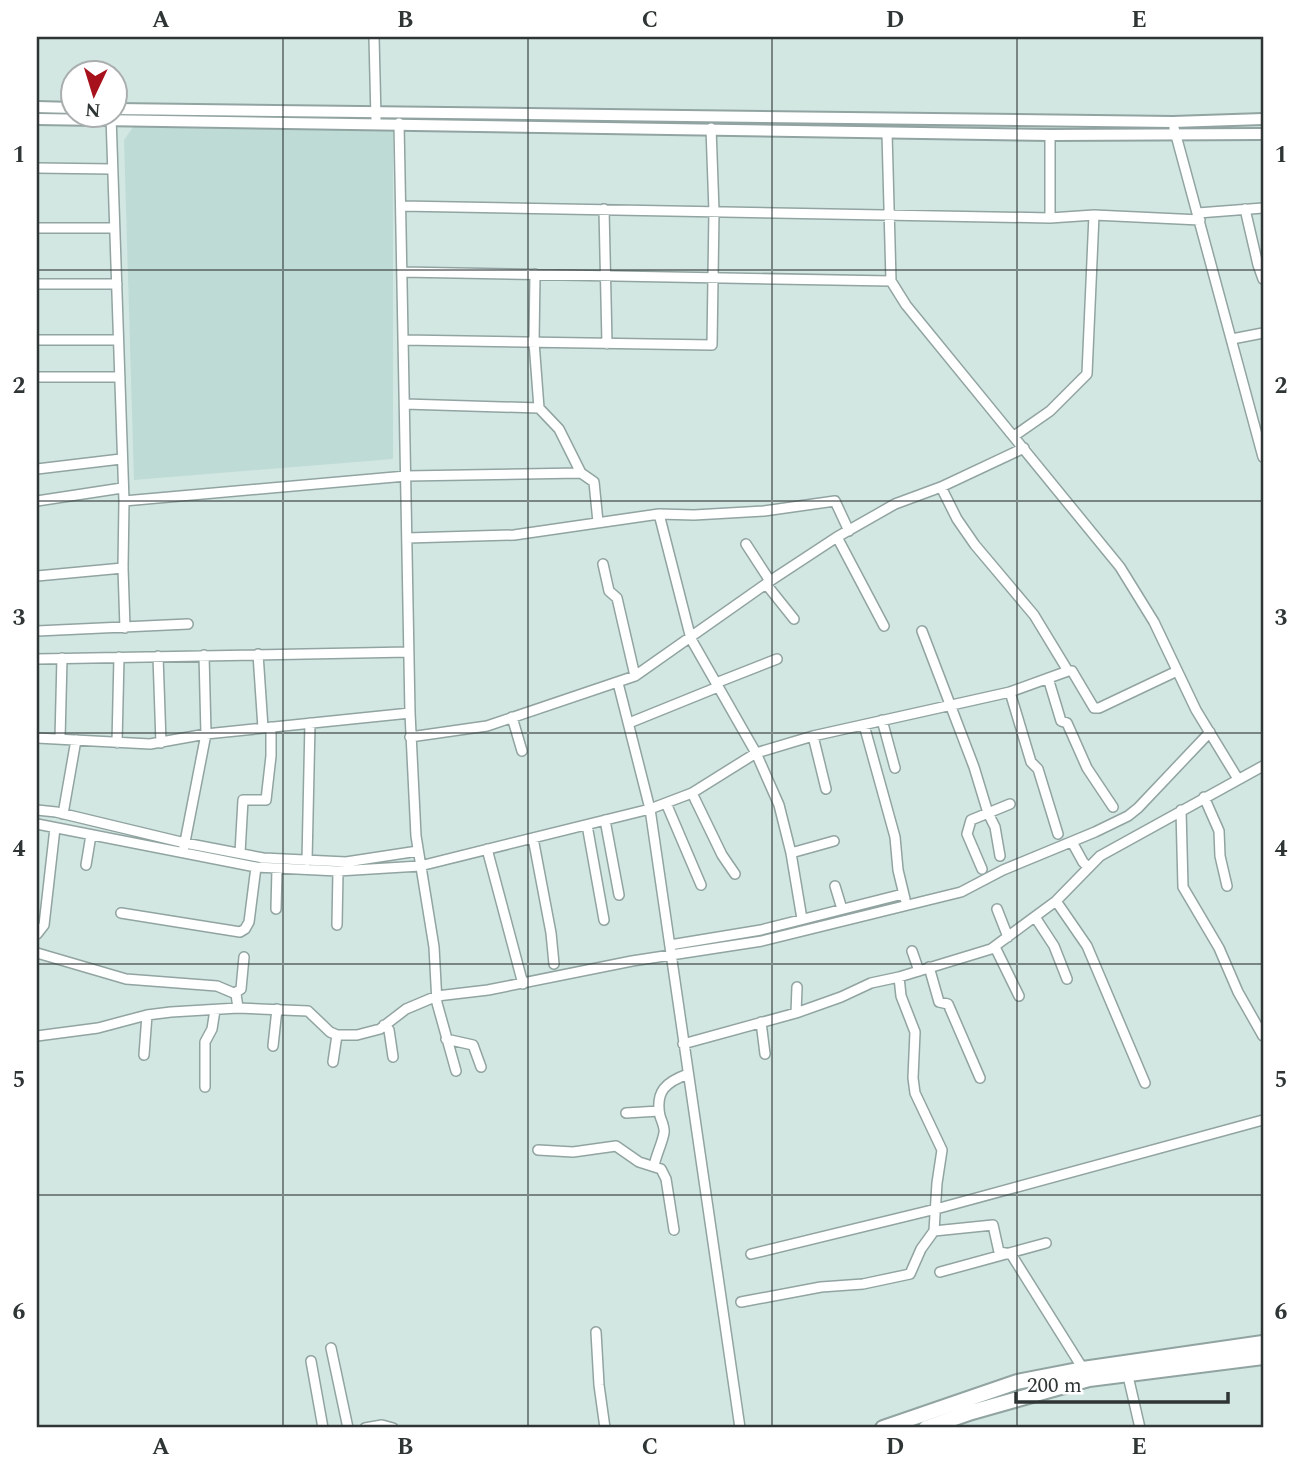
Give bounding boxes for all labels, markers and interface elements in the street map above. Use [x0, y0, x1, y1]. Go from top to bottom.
text: A [152, 3, 170, 38]
text: B [397, 3, 413, 38]
text: C [642, 3, 658, 38]
text: D [886, 3, 904, 38]
text: E [1131, 3, 1147, 38]
north arrow [60, 60, 130, 130]
text: N [84, 94, 102, 124]
text: 1 [13, 138, 25, 173]
text: 1 [1275, 138, 1287, 173]
text: 2 [13, 369, 26, 404]
text: 2 [1275, 369, 1288, 404]
text: 3 [13, 601, 26, 636]
text: 3 [1275, 601, 1288, 636]
text: 4 [13, 832, 26, 867]
text: 4 [1275, 832, 1288, 867]
text: 5 [13, 1063, 25, 1098]
text: 5 [1275, 1063, 1287, 1098]
text: 6 [13, 1295, 26, 1330]
text: 6 [1275, 1295, 1288, 1330]
scale bar [1016, 1360, 1228, 1404]
text: 200 m [1027, 1370, 1082, 1402]
text: A [152, 1430, 170, 1465]
text: B [397, 1430, 413, 1465]
text: C [642, 1430, 658, 1465]
text: D [886, 1430, 904, 1465]
text: E [1131, 1430, 1147, 1465]

